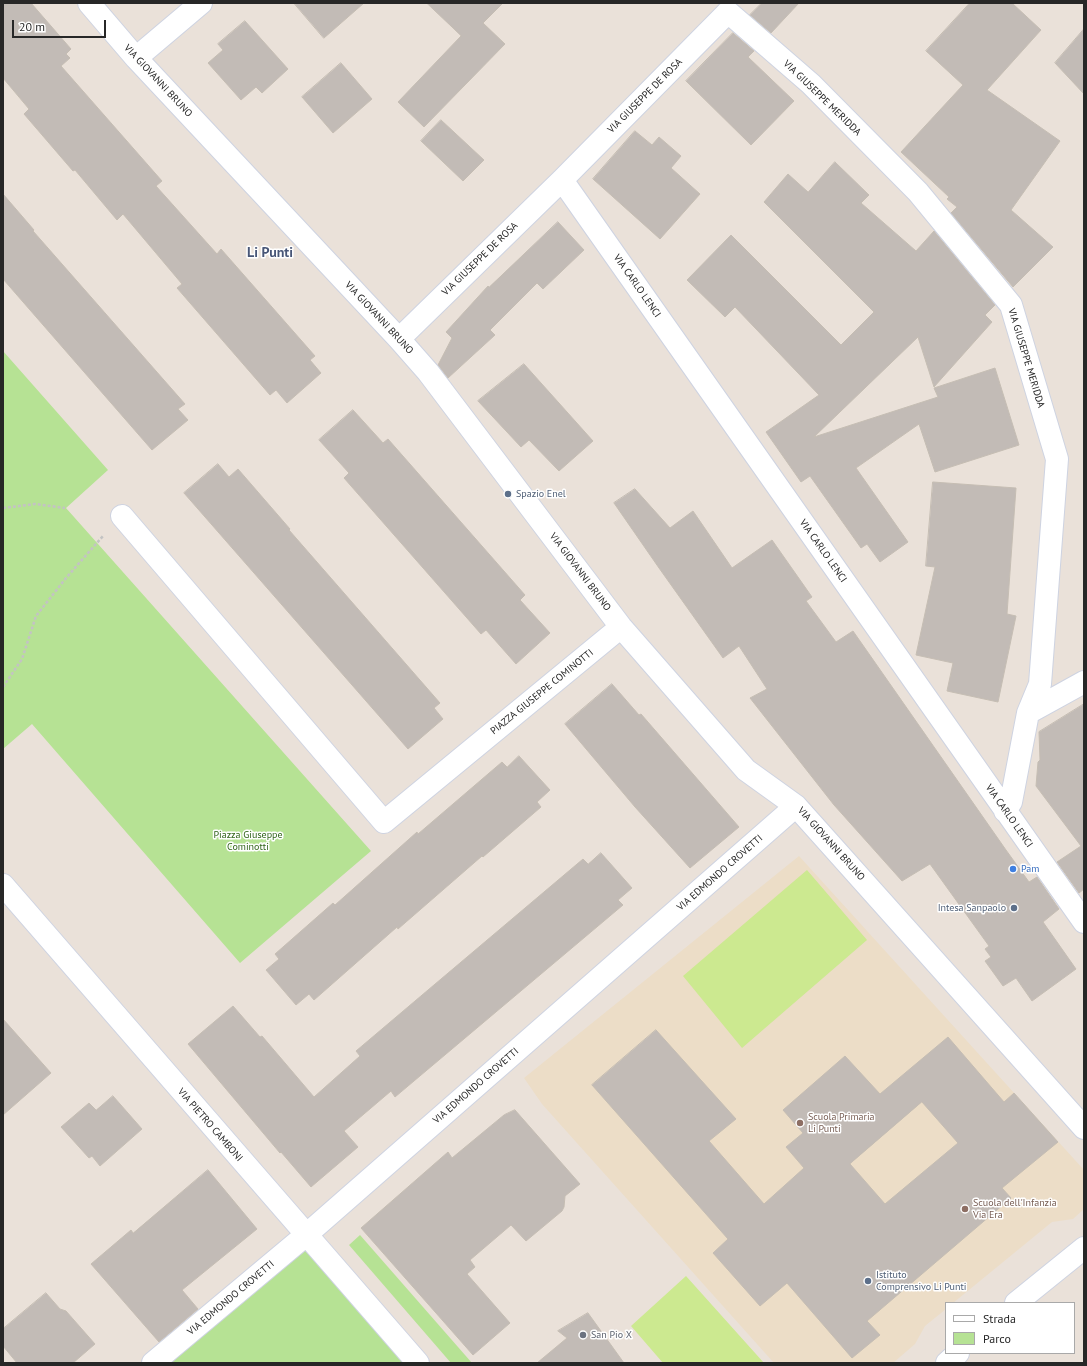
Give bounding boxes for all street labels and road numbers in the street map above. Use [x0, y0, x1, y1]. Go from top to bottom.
street label: VIA GIOVANNI BRUNO [121, 42, 195, 120]
street label: VIA GIUSEPPE DE ROSA [605, 56, 685, 136]
street label: VIA GIUSEPPE MERIDDA [781, 58, 863, 138]
street label: VIA GIUSEPPE DE ROSA [440, 220, 520, 298]
street label: VIA CARLO LENCI [611, 252, 663, 320]
street label: VIA GIOVANNI BRUNO [342, 279, 416, 357]
street label: VIA GIUSEPPE MERIDDA [1005, 307, 1047, 409]
street label: VIA CARLO LENCI [797, 517, 849, 585]
street label: VIA GIOVANNI BRUNO [547, 531, 613, 613]
street label: PIAZZA GIUSEPPE COMINOTTI [488, 647, 596, 737]
street label: VIA CARLO LENCI [983, 782, 1035, 850]
street label: VIA GIOVANNI BRUNO [795, 805, 867, 883]
street label: VIA EDMONDO CROVETTI [675, 833, 765, 913]
street label: VIA EDMONDO CROVETTI [431, 1046, 521, 1126]
street label: VIA PIETRO CAMBONI [175, 1086, 245, 1164]
street label: VIA EDMONDO CROVETTI [185, 1258, 277, 1338]

